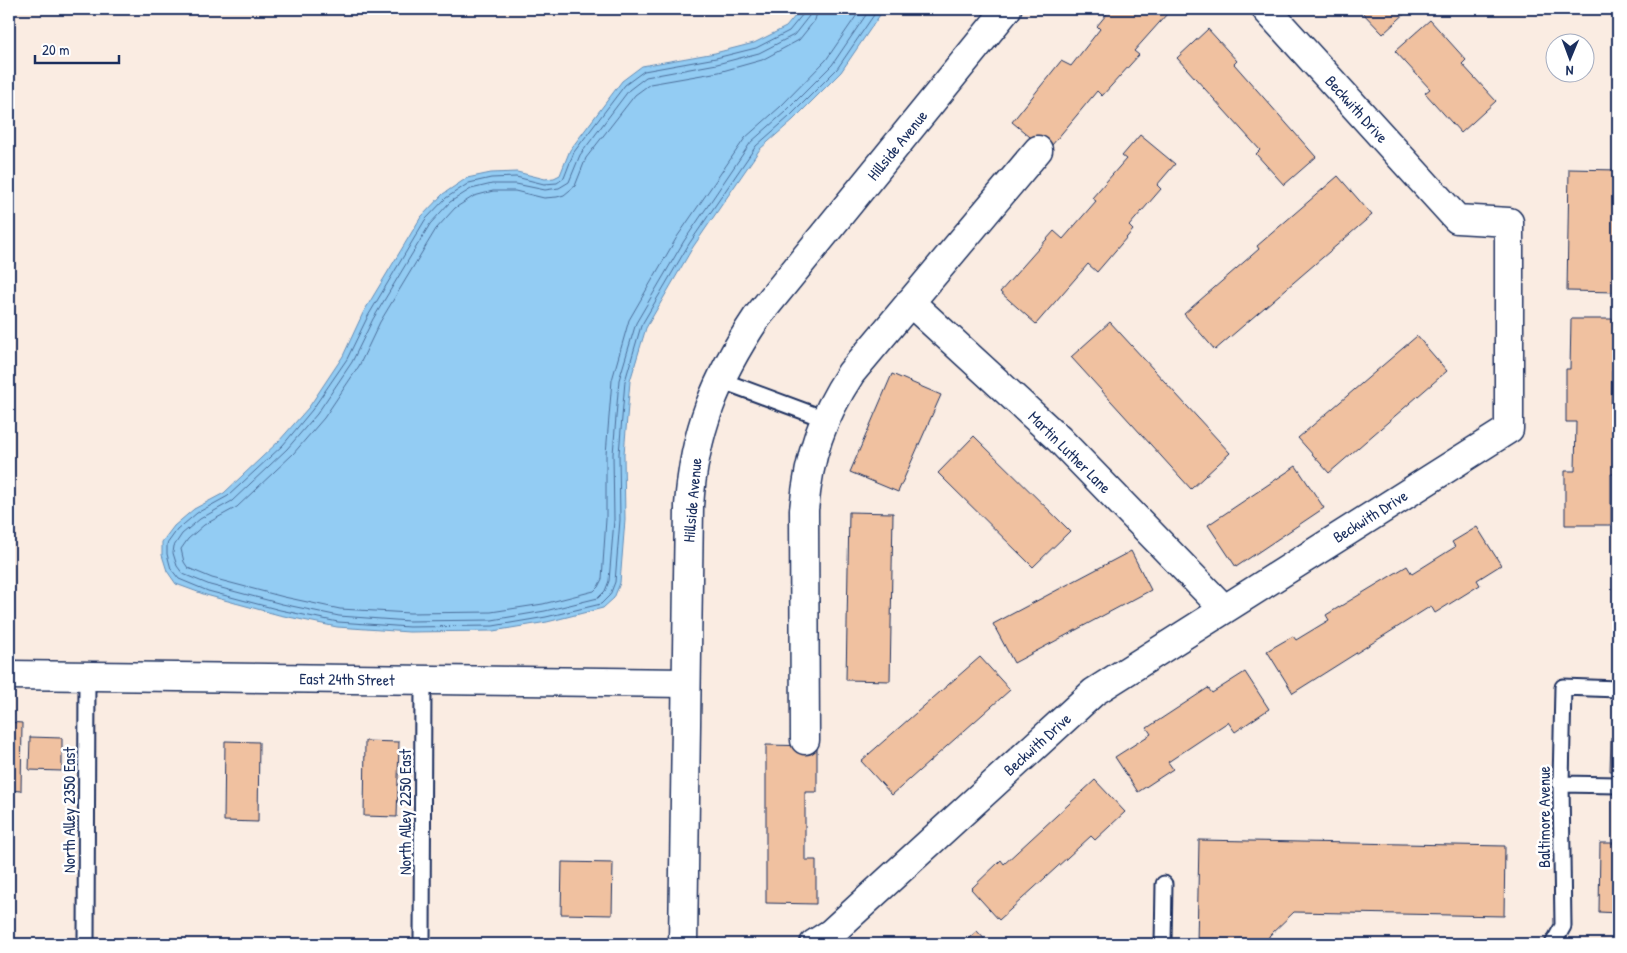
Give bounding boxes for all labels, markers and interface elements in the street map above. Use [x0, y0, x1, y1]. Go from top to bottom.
scale bar [35, 32, 119, 64]
north arrow [1544, 32, 1594, 82]
text: 20 m [42, 39, 69, 60]
text: N [1565, 62, 1574, 81]
street label: Beckwith Drive [1321, 70, 1394, 148]
street label: Hillside Avenue [862, 105, 933, 185]
street label: Martin Luther Lane [1024, 406, 1117, 499]
street label: Hillside Avenue [677, 456, 707, 543]
street label: Beckwith Drive [1328, 484, 1412, 548]
street label: East 24th Street [299, 667, 395, 691]
street label: Beckwith Drive [998, 707, 1076, 780]
street label: North Alley 2350 East [58, 747, 80, 873]
street label: North Alley 2250 East [394, 748, 416, 875]
street label: Baltimore Avenue [1533, 765, 1555, 868]

